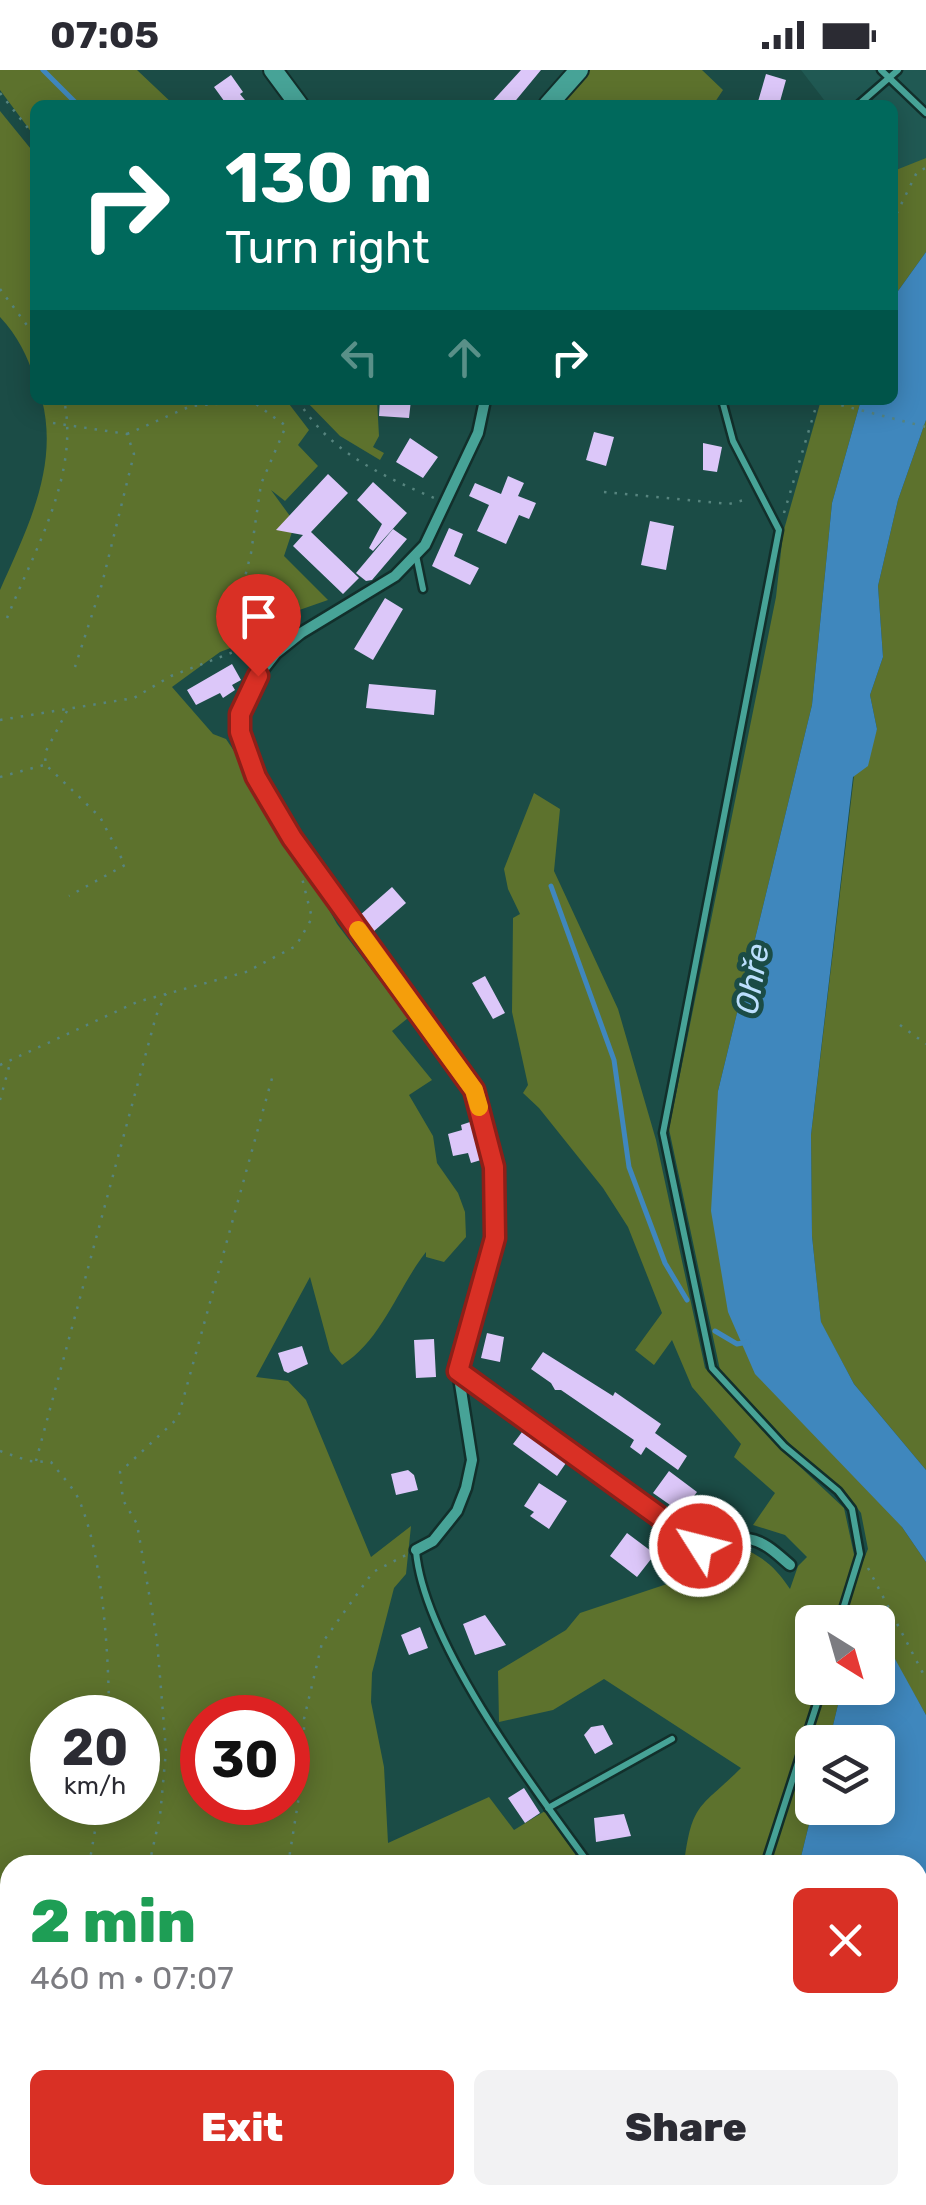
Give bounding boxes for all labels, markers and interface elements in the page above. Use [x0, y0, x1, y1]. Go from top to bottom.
text: 07:05 [50, 12, 159, 58]
text: 130 m [225, 137, 433, 220]
icon: right [60, 140, 190, 270]
text: Turn right [225, 221, 429, 274]
icon: left [332, 330, 387, 385]
icon: ahead [437, 330, 492, 385]
icon: right [542, 330, 597, 385]
pin [216, 574, 301, 677]
icon: arrive [231, 589, 286, 644]
water label: Ohře [727, 941, 777, 1017]
position arrow [648, 1494, 752, 1598]
north arrow [795, 1605, 895, 1705]
map controls [795, 1605, 895, 1825]
speed limit sign: 30 [180, 1695, 310, 1825]
text: 20 [62, 1718, 128, 1778]
button: layers [795, 1725, 895, 1825]
text: km/h [64, 1771, 126, 1800]
text: 2 min [30, 1886, 196, 1957]
button: close [793, 1888, 898, 1993]
text: 460 m · 07:07 [30, 1959, 234, 1997]
button: Exit [30, 2070, 454, 2185]
button: Share [474, 2070, 898, 2185]

